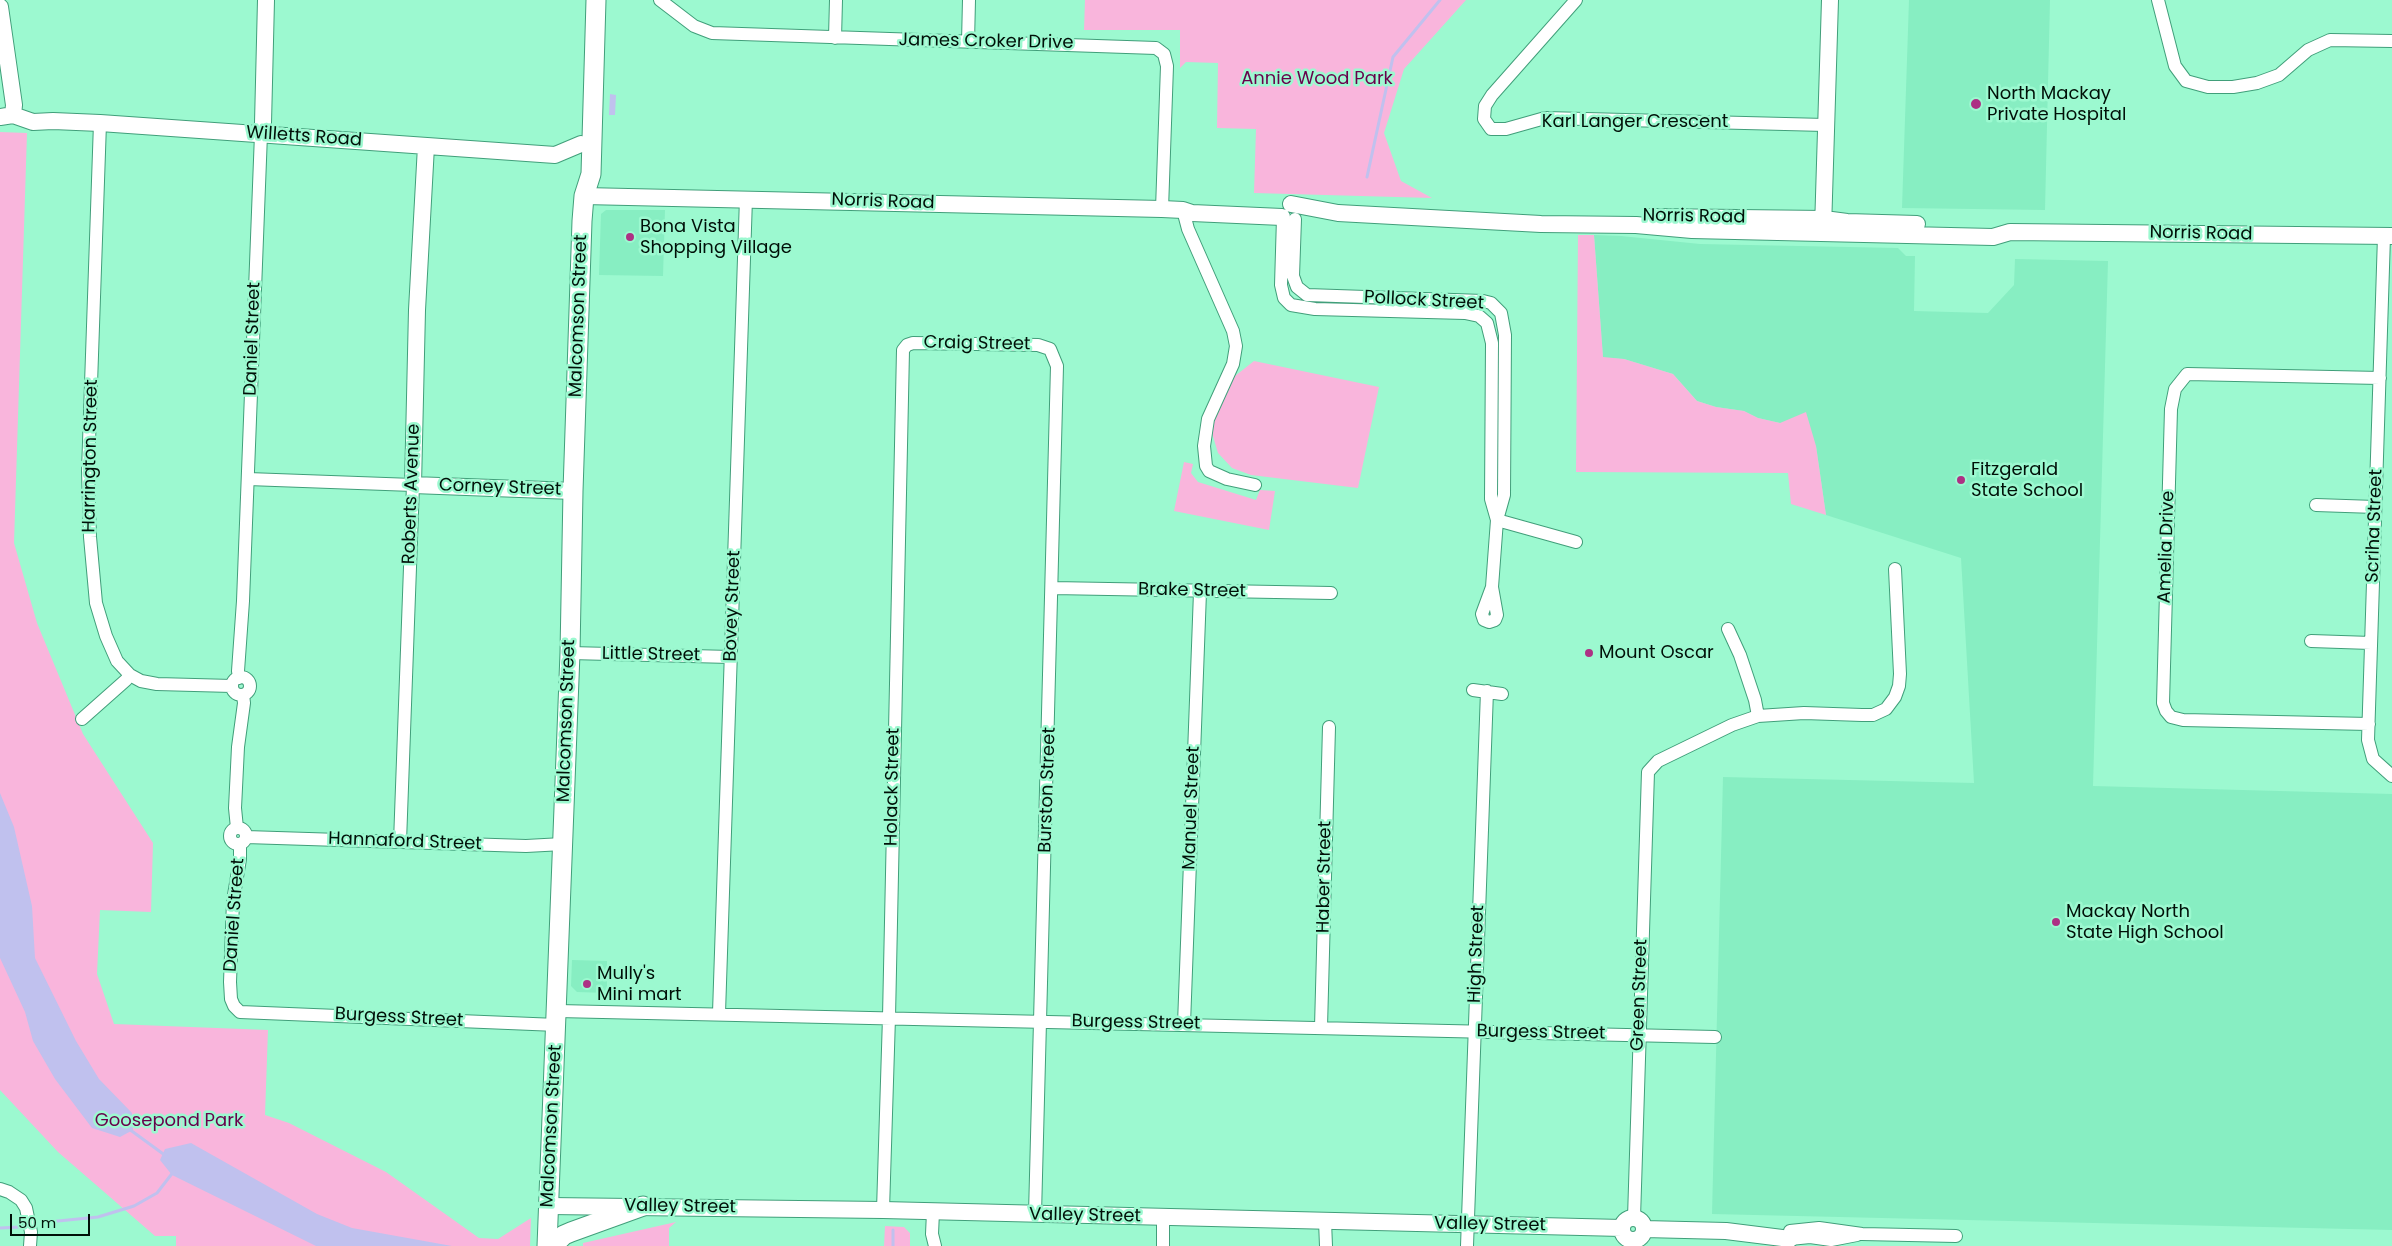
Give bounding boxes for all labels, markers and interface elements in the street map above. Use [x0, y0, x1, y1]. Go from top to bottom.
street label: James Croker Drive [898, 30, 1074, 54]
park label: Annie Wood Park [1241, 68, 1393, 90]
place label: North Mackay Private Hospital [1987, 83, 2126, 126]
marker: North Mackay Private Hospital [1969, 97, 1983, 111]
street label: Karl Langer Crescent [1542, 111, 1728, 133]
street label: Willetts Road [245, 122, 363, 152]
street label: Norris Road [831, 189, 935, 215]
street label: Norris Road [1642, 205, 1746, 229]
place label: Bona Vista Shopping Village [640, 216, 792, 258]
street label: Norris Road [2149, 222, 2253, 246]
marker: Bona Vista Shopping Village [624, 231, 636, 243]
street label: Malcomson Street [565, 234, 593, 398]
street label: Daniel Street [240, 282, 266, 396]
street label: Pollock Street [1364, 287, 1484, 315]
street label: Craig Street [923, 332, 1031, 356]
street label: Harrington Street [79, 379, 103, 533]
street label: Roberts Avenue [399, 423, 425, 565]
place label: Fitzgerald State School [1971, 459, 2083, 502]
street label: Scriha Street [2362, 469, 2388, 583]
marker: Fitzgerald State School [1955, 474, 1967, 486]
street label: Corney Street [438, 475, 562, 501]
street label: Amelia Drive [2154, 490, 2180, 604]
street label: Bovey Street [720, 550, 746, 662]
street label: Brake Street [1138, 579, 1246, 603]
street label: Malcomson Street [553, 639, 581, 803]
place label: Mount Oscar [1599, 642, 1714, 664]
street label: Little Street [602, 643, 700, 667]
marker: Mount Oscar [1583, 647, 1595, 659]
street label: Burston Street [1035, 727, 1061, 853]
street label: Holack Street [881, 728, 905, 846]
street label: Manuel Street [1179, 746, 1205, 870]
street label: Haber Street [1313, 821, 1337, 933]
street label: Hannaford Street [328, 829, 482, 855]
street label: Daniel Street [220, 857, 250, 973]
place label: Mackay North State High School [2066, 901, 2224, 944]
street label: High Street [1464, 905, 1490, 1003]
marker: Mackay North State High School [2050, 916, 2062, 928]
street label: Green Street [1627, 939, 1653, 1051]
place label: Mully's Mini mart [597, 963, 682, 1006]
marker: Mully's Mini mart [581, 978, 593, 990]
street label: Burgess Street [334, 1004, 464, 1032]
street label: Burgess Street [1071, 1011, 1201, 1035]
street label: Burgess Street [1476, 1021, 1606, 1045]
street label: Malcomson Street [537, 1044, 567, 1208]
park label: Goosepond Park [95, 1110, 243, 1132]
street label: Valley Street [624, 1195, 736, 1219]
scale bar [12, 1204, 92, 1236]
street label: Valley Street [1029, 1204, 1141, 1228]
text: 50 m [18, 1212, 56, 1233]
street label: Valley Street [1434, 1213, 1546, 1237]

